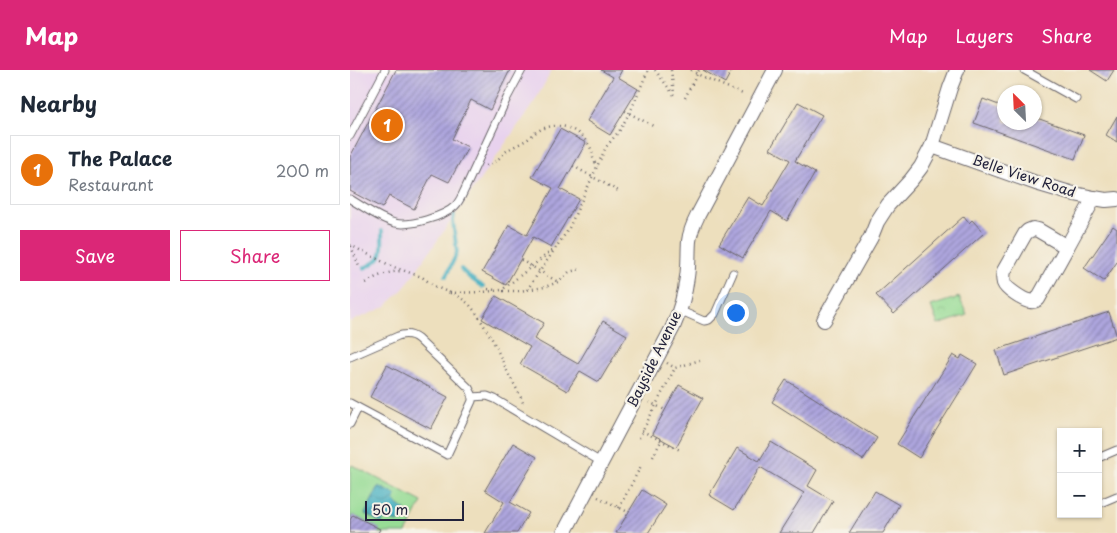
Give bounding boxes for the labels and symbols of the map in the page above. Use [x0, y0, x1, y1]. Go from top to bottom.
north arrow [997, 85, 1042, 130]
pin: 1 [371, 106, 403, 144]
street label: Belle View Road [970, 149, 1079, 202]
your location [723, 300, 749, 326]
street label: Bayside Avenue [621, 307, 686, 411]
scale bar [365, 498, 464, 521]

